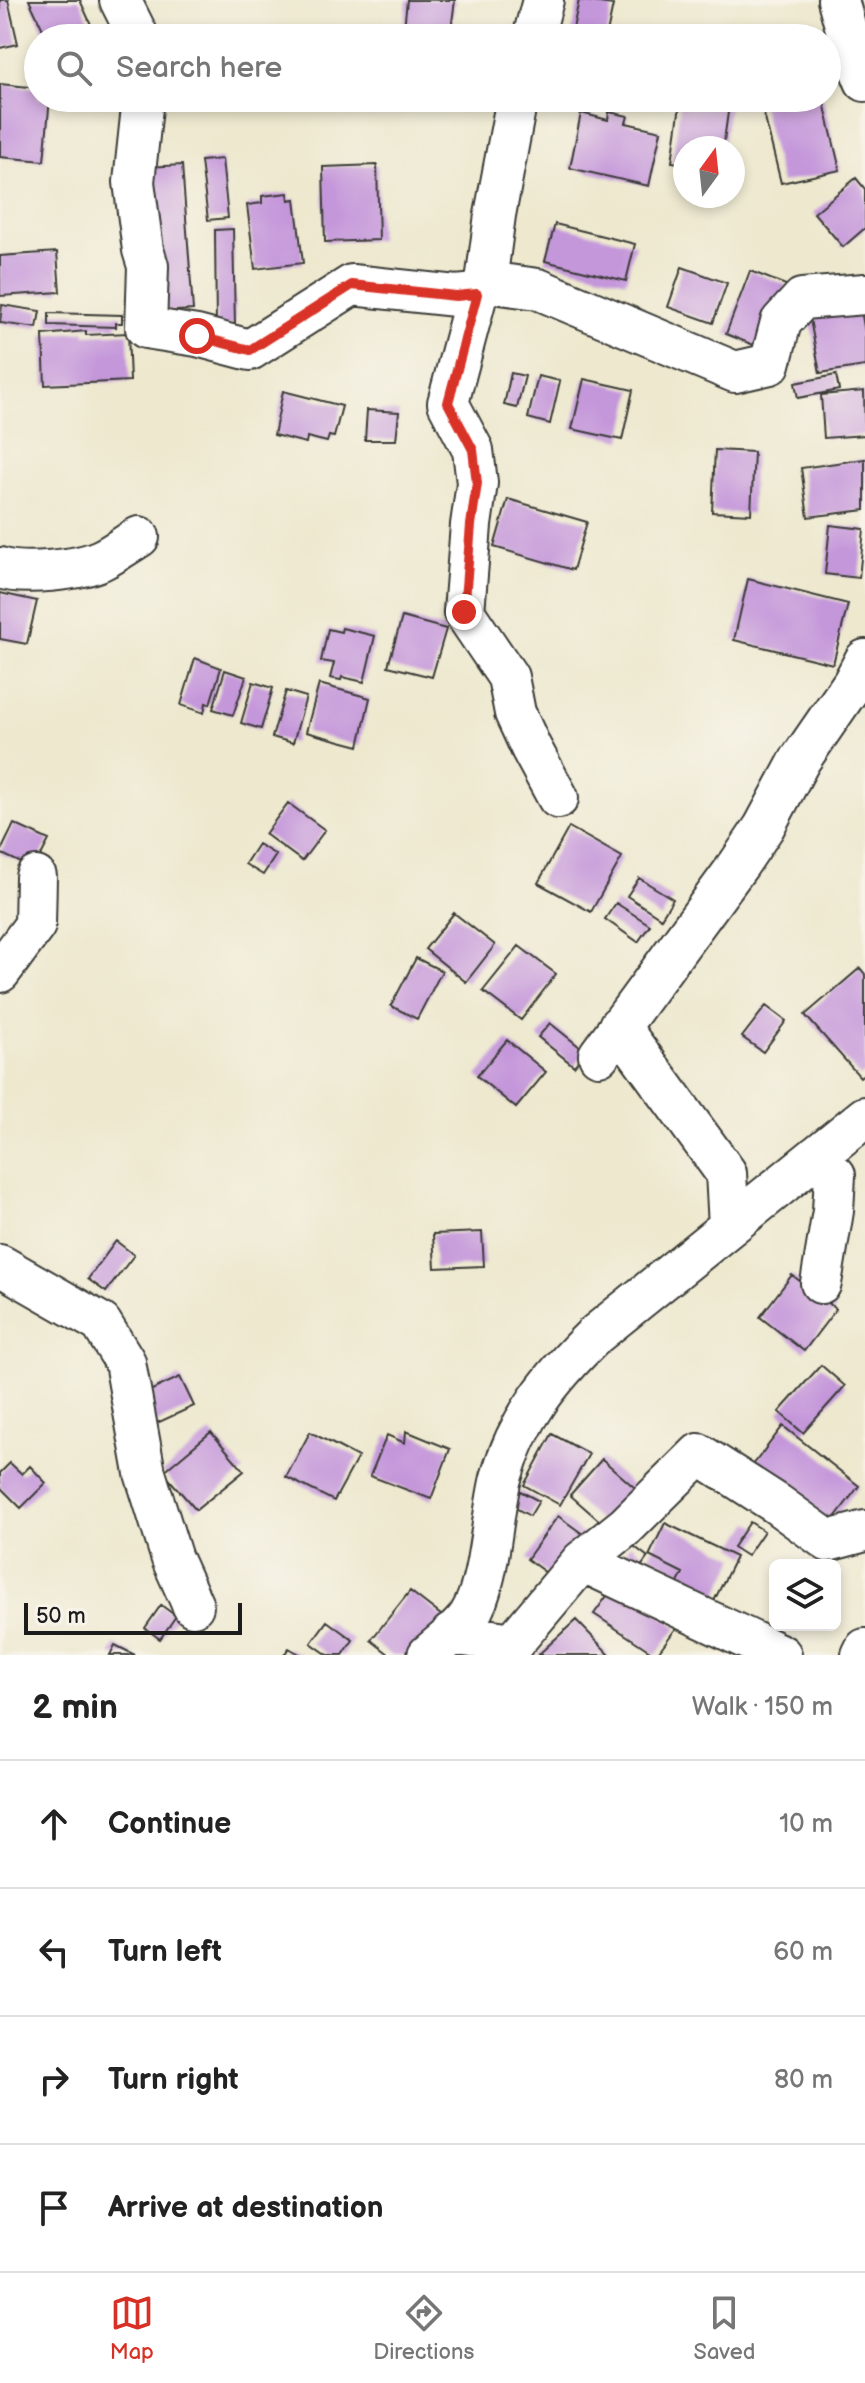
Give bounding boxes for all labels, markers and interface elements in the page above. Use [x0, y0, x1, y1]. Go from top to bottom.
search box [24, 24, 841, 112]
icon: search [52, 46, 96, 90]
text: Search here [116, 50, 282, 86]
north arrow [673, 136, 745, 208]
route start [179, 318, 215, 354]
route end [446, 594, 482, 630]
map controls [769, 1559, 841, 1631]
button: layers [769, 1559, 841, 1631]
scale bar [24, 1599, 242, 1635]
text: 50 m [36, 1603, 86, 1630]
text: 2 min [32, 1687, 118, 1728]
text: Walk · 150 m [692, 1692, 833, 1723]
icon: ahead [32, 1802, 76, 1846]
text: Continue [108, 1806, 231, 1842]
text: 10 m [779, 1809, 833, 1840]
icon: left [32, 1930, 76, 1974]
text: Turn left [108, 1934, 222, 1970]
text: 60 m [773, 1937, 833, 1968]
icon: right [32, 2058, 76, 2102]
text: Turn right [108, 2062, 239, 2098]
text: 80 m [774, 2065, 833, 2096]
icon: arrive [32, 2186, 76, 2230]
text: Arrive at destination [108, 2190, 384, 2226]
tab: Map [110, 2291, 154, 2366]
tab: Directions [373, 2291, 474, 2366]
tab: Saved [694, 2291, 755, 2366]

